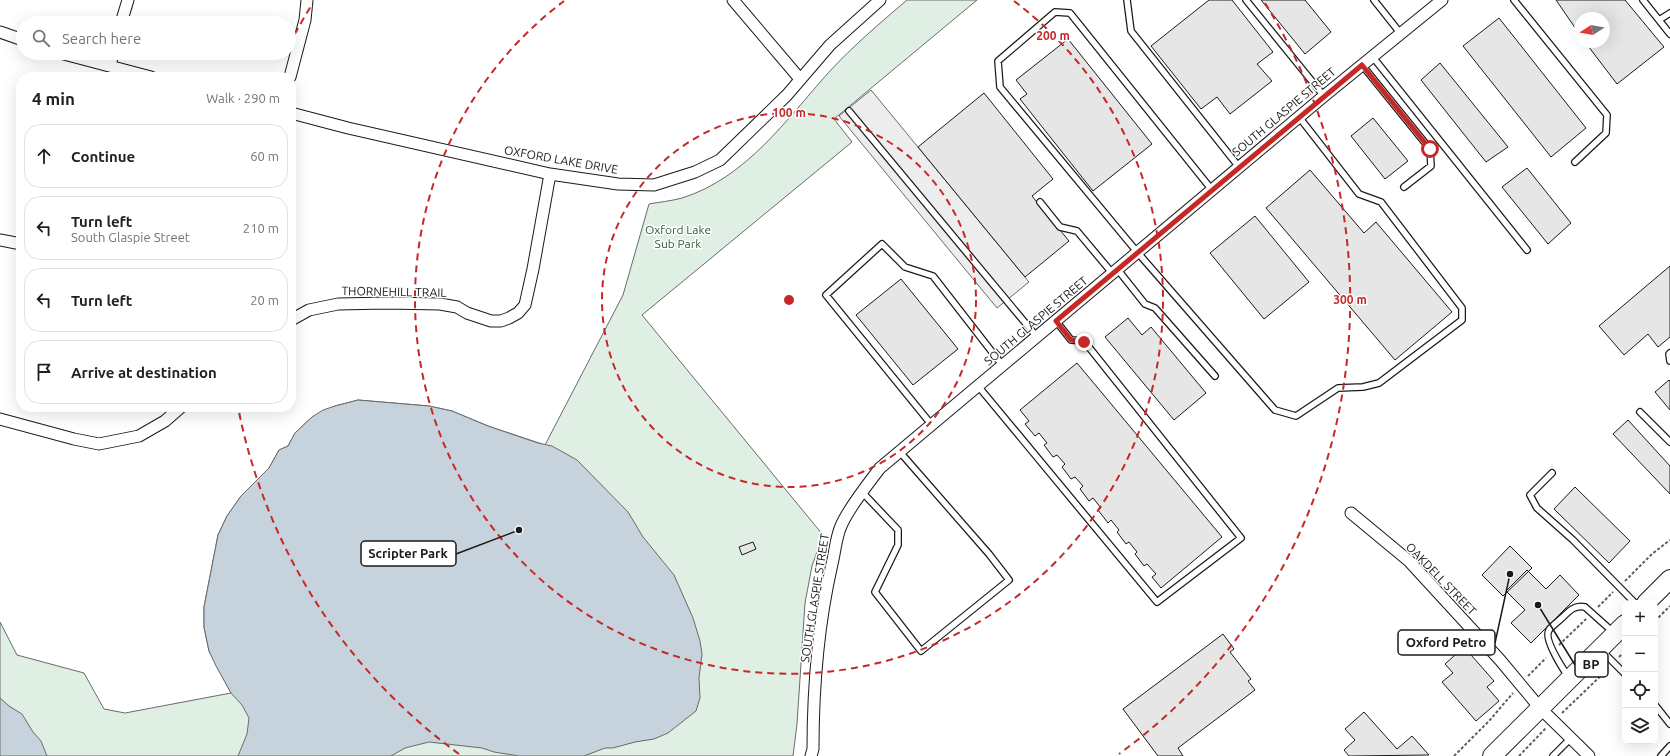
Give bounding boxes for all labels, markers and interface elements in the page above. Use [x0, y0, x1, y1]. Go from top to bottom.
north arrow [1574, 12, 1610, 48]
search box [16, 16, 296, 60]
icon: search [30, 27, 52, 49]
text: 200 m [1036, 29, 1070, 42]
text: Search here [62, 30, 141, 47]
street label: SOUTH GLASPIE STREET [1229, 64, 1338, 159]
text: 4 min [32, 89, 75, 108]
text: Walk · 290 m [206, 91, 280, 105]
text: 100 m [772, 106, 806, 119]
route start [1421, 140, 1439, 158]
street label: OXFORD LAKE DRIVE [503, 143, 619, 176]
icon: ahead [33, 145, 55, 167]
text: Continue [71, 148, 135, 165]
text: 60 m [250, 149, 279, 163]
text: Turn left [71, 213, 132, 230]
icon: left [33, 217, 55, 239]
text: 210 m [243, 221, 279, 235]
park label: Oxford Lake Sub Park [645, 223, 711, 250]
text: South Glaspie Street [71, 230, 190, 244]
street label: SOUTH GLASPIE STREET [981, 273, 1090, 368]
street label: THORNEHILL TRAIL [341, 284, 447, 299]
icon: left [33, 289, 55, 311]
text: Turn left [71, 292, 132, 309]
text: 20 m [250, 293, 279, 307]
centre of rings [782, 293, 796, 307]
text: 300 m [1333, 293, 1367, 306]
route end [1075, 333, 1093, 351]
icon: arrive [33, 361, 55, 383]
text: Arrive at destination [71, 364, 217, 381]
street label: SOUTH GLASPIE STREET [798, 532, 831, 663]
street label: OAKDELL STREET [1404, 540, 1479, 618]
callout: Scripter Park [361, 541, 456, 566]
text: Scripter Park [368, 546, 448, 560]
map controls [1622, 600, 1658, 744]
button: + [1622, 600, 1658, 636]
callout: Oxford Petro [1398, 630, 1495, 655]
text: Oxford Petro [1406, 635, 1487, 649]
button: − [1622, 636, 1658, 672]
callout: BP [1575, 652, 1608, 677]
text: BP [1583, 657, 1599, 671]
button: locate [1622, 672, 1658, 708]
button: layers [1622, 708, 1658, 744]

